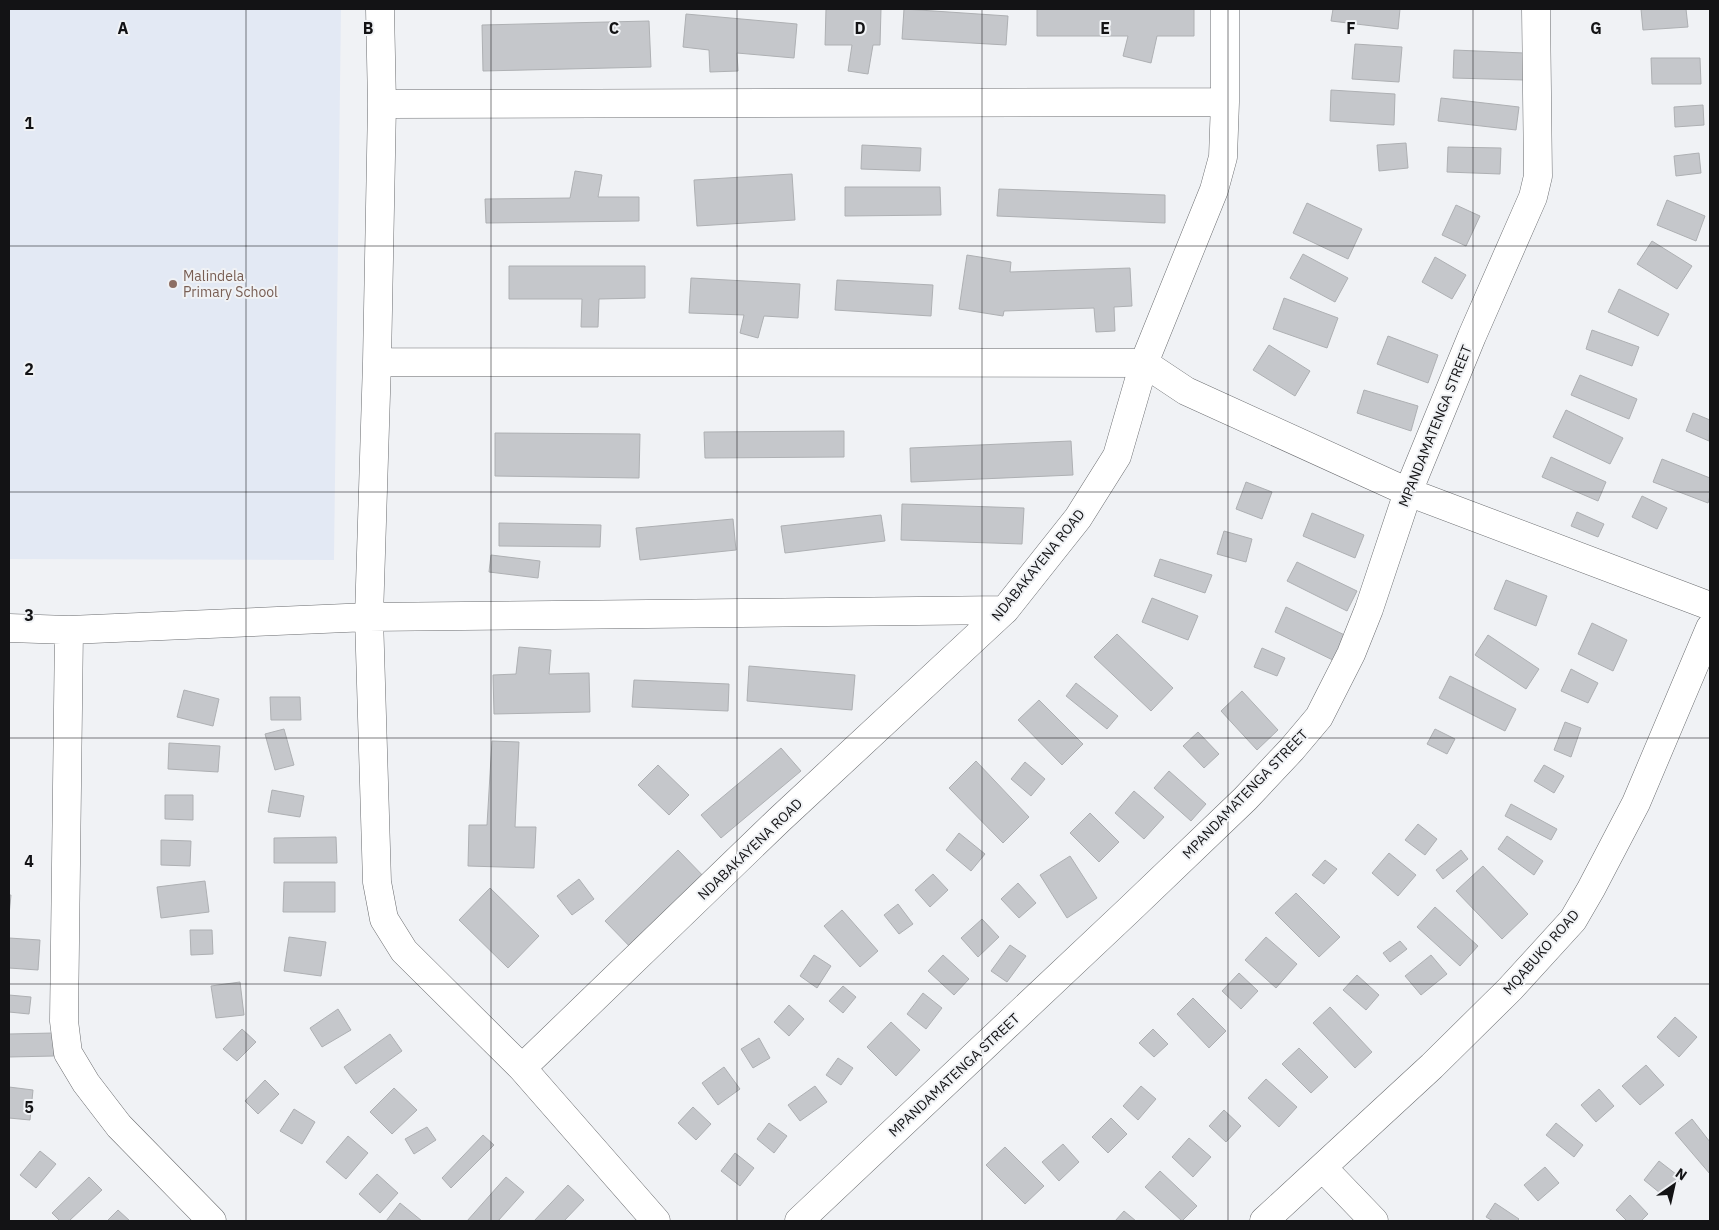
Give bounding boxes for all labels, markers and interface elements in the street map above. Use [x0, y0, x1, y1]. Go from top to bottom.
text: A [118, 18, 129, 38]
text: B [363, 18, 374, 38]
text: C [609, 18, 619, 38]
text: D [854, 18, 866, 38]
text: E [1100, 18, 1110, 38]
text: F [1346, 18, 1356, 38]
text: G [1590, 18, 1602, 38]
text: 1 [24, 113, 34, 133]
place label: Malindela Primary School [183, 267, 278, 301]
marker: Malindela Primary School [167, 278, 179, 290]
street label: MPANDAMATENGA STREET [1394, 342, 1476, 510]
text: 2 [24, 359, 34, 379]
street label: NDABAKAYENA ROAD [987, 505, 1089, 625]
text: 3 [24, 605, 34, 625]
street label: MPANDAMATENGA STREET [1178, 726, 1312, 862]
street label: NDABAKAYENA ROAD [694, 794, 806, 904]
text: 4 [24, 851, 34, 871]
street label: MQABUKO ROAD [1499, 906, 1583, 998]
street label: MPANDAMATENGA STREET [885, 1009, 1023, 1141]
text: 5 [24, 1097, 34, 1117]
north arrow [1649, 1160, 1699, 1210]
text: N [1672, 1164, 1691, 1185]

